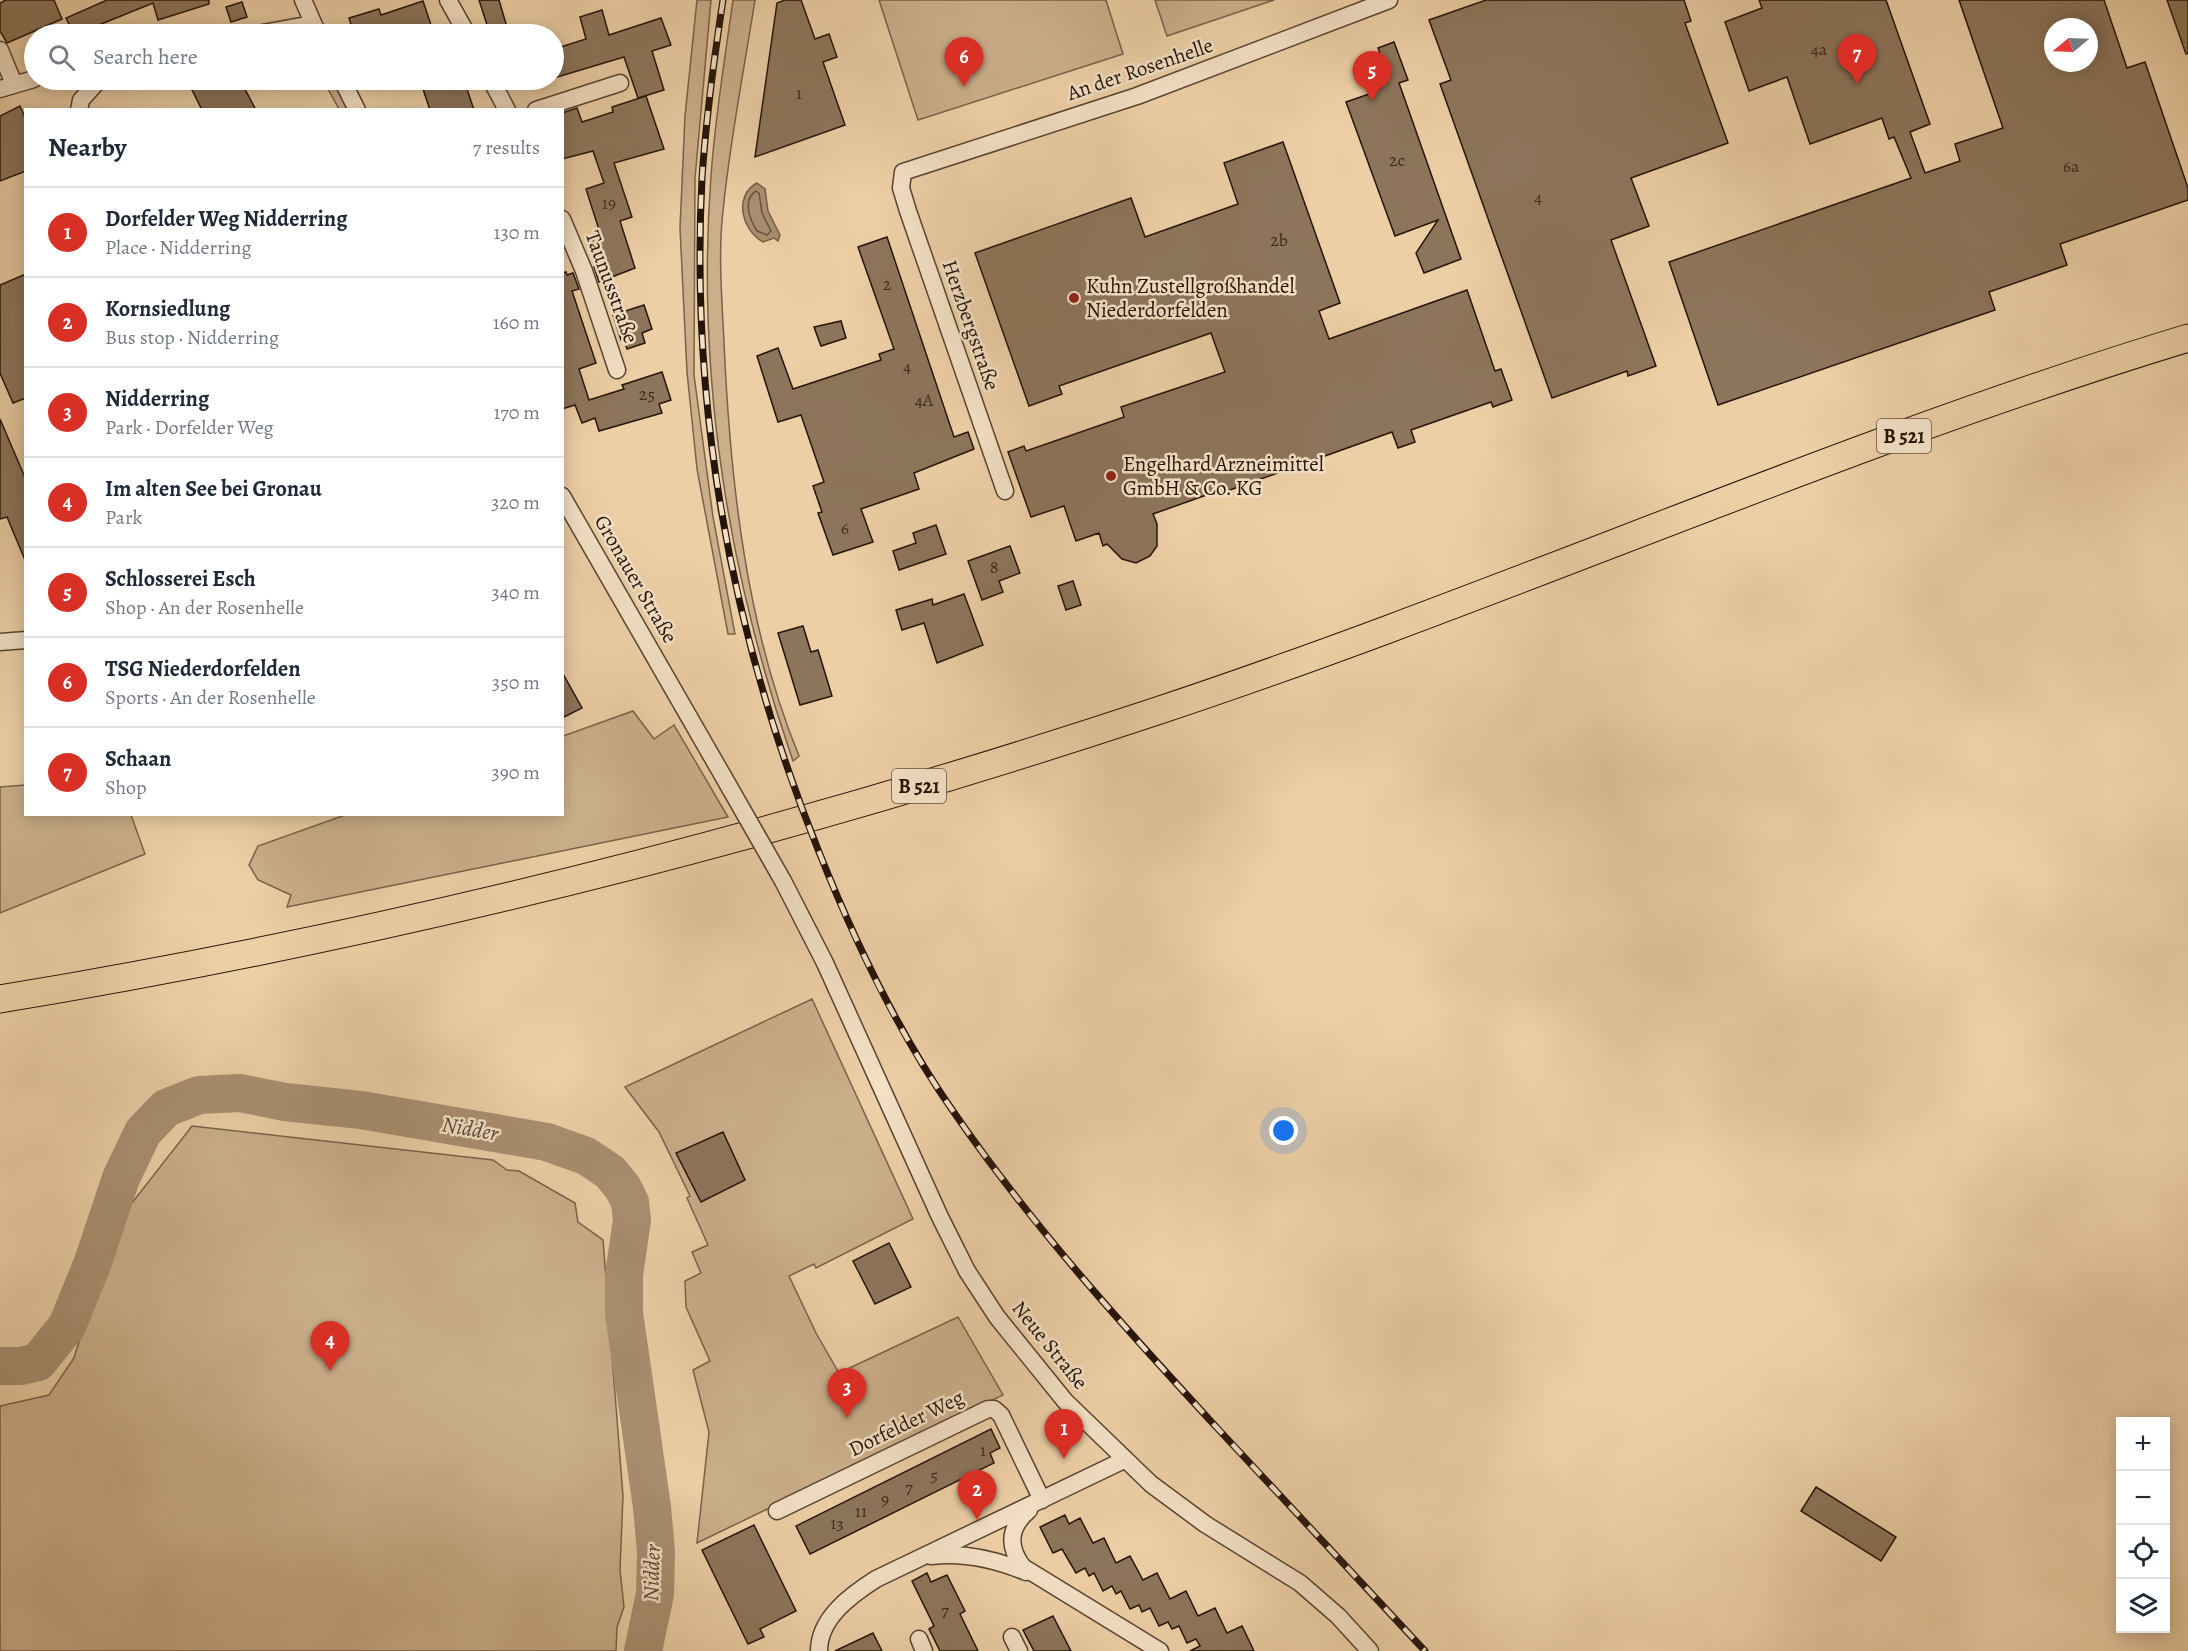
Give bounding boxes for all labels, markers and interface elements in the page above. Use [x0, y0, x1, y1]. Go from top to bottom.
north arrow [2044, 18, 2098, 72]
search box [24, 24, 564, 90]
street label: An der Rosenhelle [1062, 31, 1217, 107]
pin: 7 [1838, 34, 1876, 84]
house number: 4a [1811, 37, 1828, 61]
pin: 6 [944, 38, 984, 87]
icon: search [45, 41, 78, 74]
text: Search here [93, 42, 198, 72]
pin: 5 [1352, 51, 1392, 101]
house number: 1 [796, 81, 802, 105]
text: Nearby [48, 130, 127, 165]
text: 7 results [473, 134, 540, 161]
house number: 2c [1389, 148, 1405, 172]
house number: 6a [2063, 154, 2080, 178]
house number: 4 [1534, 185, 1542, 209]
house number: 19 [602, 191, 616, 215]
text: Dorfelder Weg Nidderring [105, 204, 347, 234]
text: 1 [64, 219, 71, 246]
text: 130 m [494, 219, 540, 246]
street label: Taunusstraße [579, 227, 645, 347]
house number: 2b [1270, 228, 1288, 252]
text: Place · Nidderring [105, 234, 251, 261]
street label: Herzbergstraße [936, 256, 1006, 394]
house number: 2 [883, 272, 892, 296]
place label: Kuhn Zustellgroßhandel Niederdorfelden [1086, 272, 1295, 324]
marker: Kuhn Zustellgroßhandel Niederdorfelden [1067, 291, 1081, 305]
text: Kornsiedlung [105, 294, 230, 324]
text: 2 [63, 309, 72, 336]
text: 160 m [493, 309, 540, 336]
text: Bus stop · Nidderring [105, 324, 279, 351]
house number: 4 [903, 354, 911, 378]
house number: 25 [639, 382, 655, 406]
text: Nidderring [105, 384, 209, 414]
house number: 4A [915, 388, 934, 412]
text: 3 [63, 399, 72, 426]
text: 170 m [494, 399, 540, 426]
text: Park · Dorfelder Weg [105, 414, 273, 441]
road number: B 521 [1877, 419, 1931, 453]
place label: Engelhard Arzneimittel GmbH & Co. KG [1123, 450, 1324, 502]
marker: Engelhard Arzneimittel GmbH & Co. KG [1104, 469, 1118, 483]
text: Im alten See bei Gronau [105, 474, 322, 504]
text: 4 [63, 489, 72, 516]
text: 320 m [491, 489, 540, 516]
text: Park [105, 504, 143, 531]
street label: Gronauer Straße [588, 510, 684, 648]
house number: 6 [841, 516, 849, 540]
house number: 8 [990, 555, 998, 579]
text: Schlosserei Esch [105, 564, 256, 594]
text: 5 [63, 579, 72, 606]
text: 340 m [491, 579, 540, 606]
text: Shop · An der Rosenhelle [105, 594, 304, 621]
text: TSG Niederdorfelden [105, 654, 301, 684]
text: 6 [63, 669, 72, 696]
text: 350 m [492, 669, 540, 696]
text: Sports · An der Rosenhelle [105, 684, 316, 711]
text: Schaan [105, 744, 171, 774]
text: 7 [63, 759, 72, 786]
text: 390 m [491, 759, 540, 786]
road number: B 521 [892, 769, 946, 803]
text: Shop [105, 774, 147, 801]
water label: Nidder [440, 1109, 502, 1149]
your location [1269, 1116, 1298, 1145]
street label: Neue Straße [1006, 1295, 1094, 1395]
pin: 4 [310, 1322, 350, 1371]
pin: 3 [828, 1368, 866, 1418]
street label: Dorfelder Weg [844, 1383, 969, 1463]
pin: 1 [1044, 1410, 1084, 1459]
map controls [2116, 1417, 2170, 1633]
button: + [2116, 1417, 2170, 1471]
house number: 1 [980, 1438, 986, 1462]
house number: 5 [930, 1463, 938, 1487]
pin: 2 [958, 1470, 996, 1520]
button: − [2116, 1471, 2170, 1525]
house number: 7 [905, 1475, 913, 1499]
house number: 9 [881, 1487, 889, 1511]
house number: 11 [855, 1499, 867, 1523]
house number: 13 [830, 1511, 844, 1535]
button: locate [2116, 1525, 2170, 1579]
water label: Nidder [636, 1543, 668, 1602]
button: layers [2116, 1579, 2170, 1633]
house number: 7 [941, 1598, 949, 1622]

